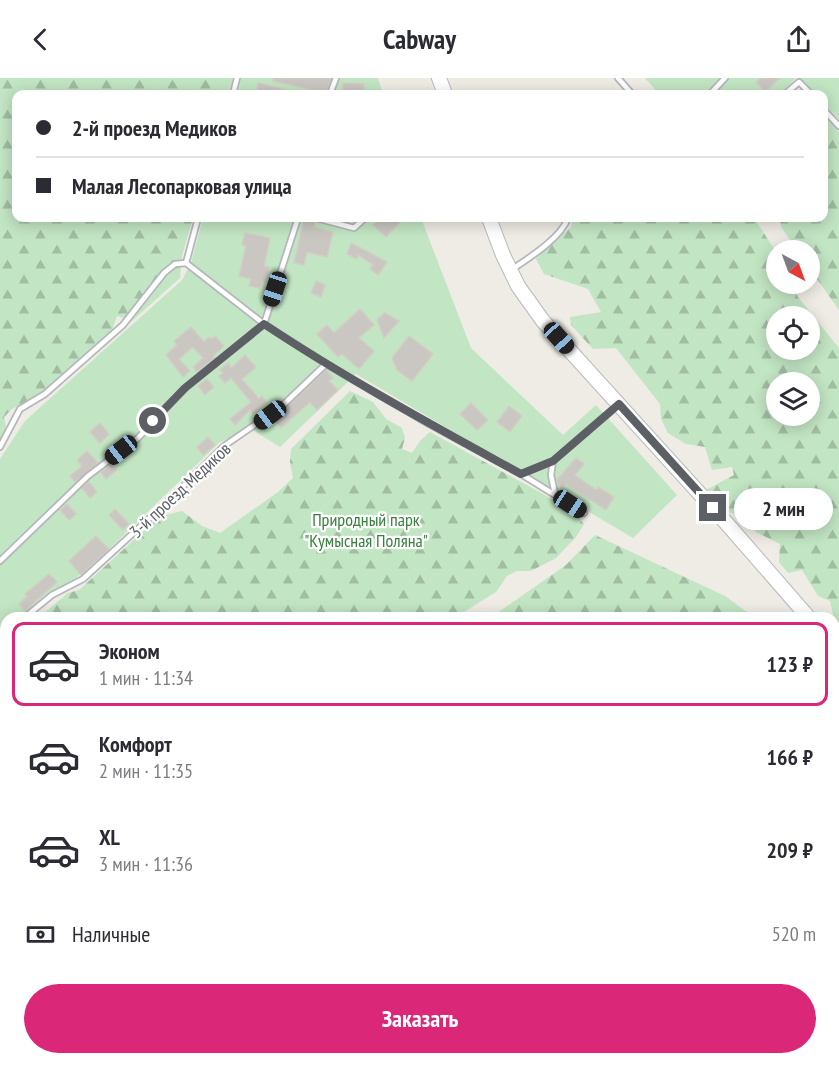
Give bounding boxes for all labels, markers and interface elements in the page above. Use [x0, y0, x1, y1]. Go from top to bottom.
text: Cabway [383, 22, 456, 56]
icon: back [24, 23, 57, 56]
icon: share [782, 23, 815, 56]
text: 2-й проезд Медиков [72, 114, 237, 142]
text: Малая Лесопарковая улица [72, 172, 292, 200]
north arrow [766, 240, 820, 294]
map controls [766, 240, 820, 426]
car [261, 269, 289, 309]
button: locate [766, 306, 820, 360]
car [540, 319, 578, 357]
button: layers [766, 372, 820, 426]
car [250, 397, 290, 433]
route start [139, 407, 166, 434]
car [101, 432, 141, 468]
street label: 3-й проезд Медиков [125, 437, 235, 543]
car [550, 487, 590, 521]
callout: 2 мин [734, 487, 833, 529]
route end [699, 494, 726, 521]
text: 2 мин [762, 496, 805, 522]
park label: Природный парк "Кумысная Поляна" [304, 508, 428, 552]
icon: car [27, 637, 81, 691]
text: Эконом [99, 637, 160, 665]
text: 123 ₽ [766, 650, 813, 678]
text: 1 мин · 11:34 [99, 665, 193, 691]
icon: car [27, 730, 81, 784]
text: Комфорт [99, 730, 172, 758]
text: 166 ₽ [766, 743, 813, 771]
text: 2 мин · 11:35 [99, 758, 193, 784]
icon: car [27, 823, 81, 877]
text: XL [99, 823, 120, 851]
text: 209 ₽ [766, 836, 813, 864]
text: 3 мин · 11:36 [99, 851, 193, 877]
icon: cash [24, 918, 57, 951]
text: Наличные [72, 920, 150, 948]
text: 520 m [772, 921, 816, 947]
button: Заказать [24, 984, 816, 1053]

